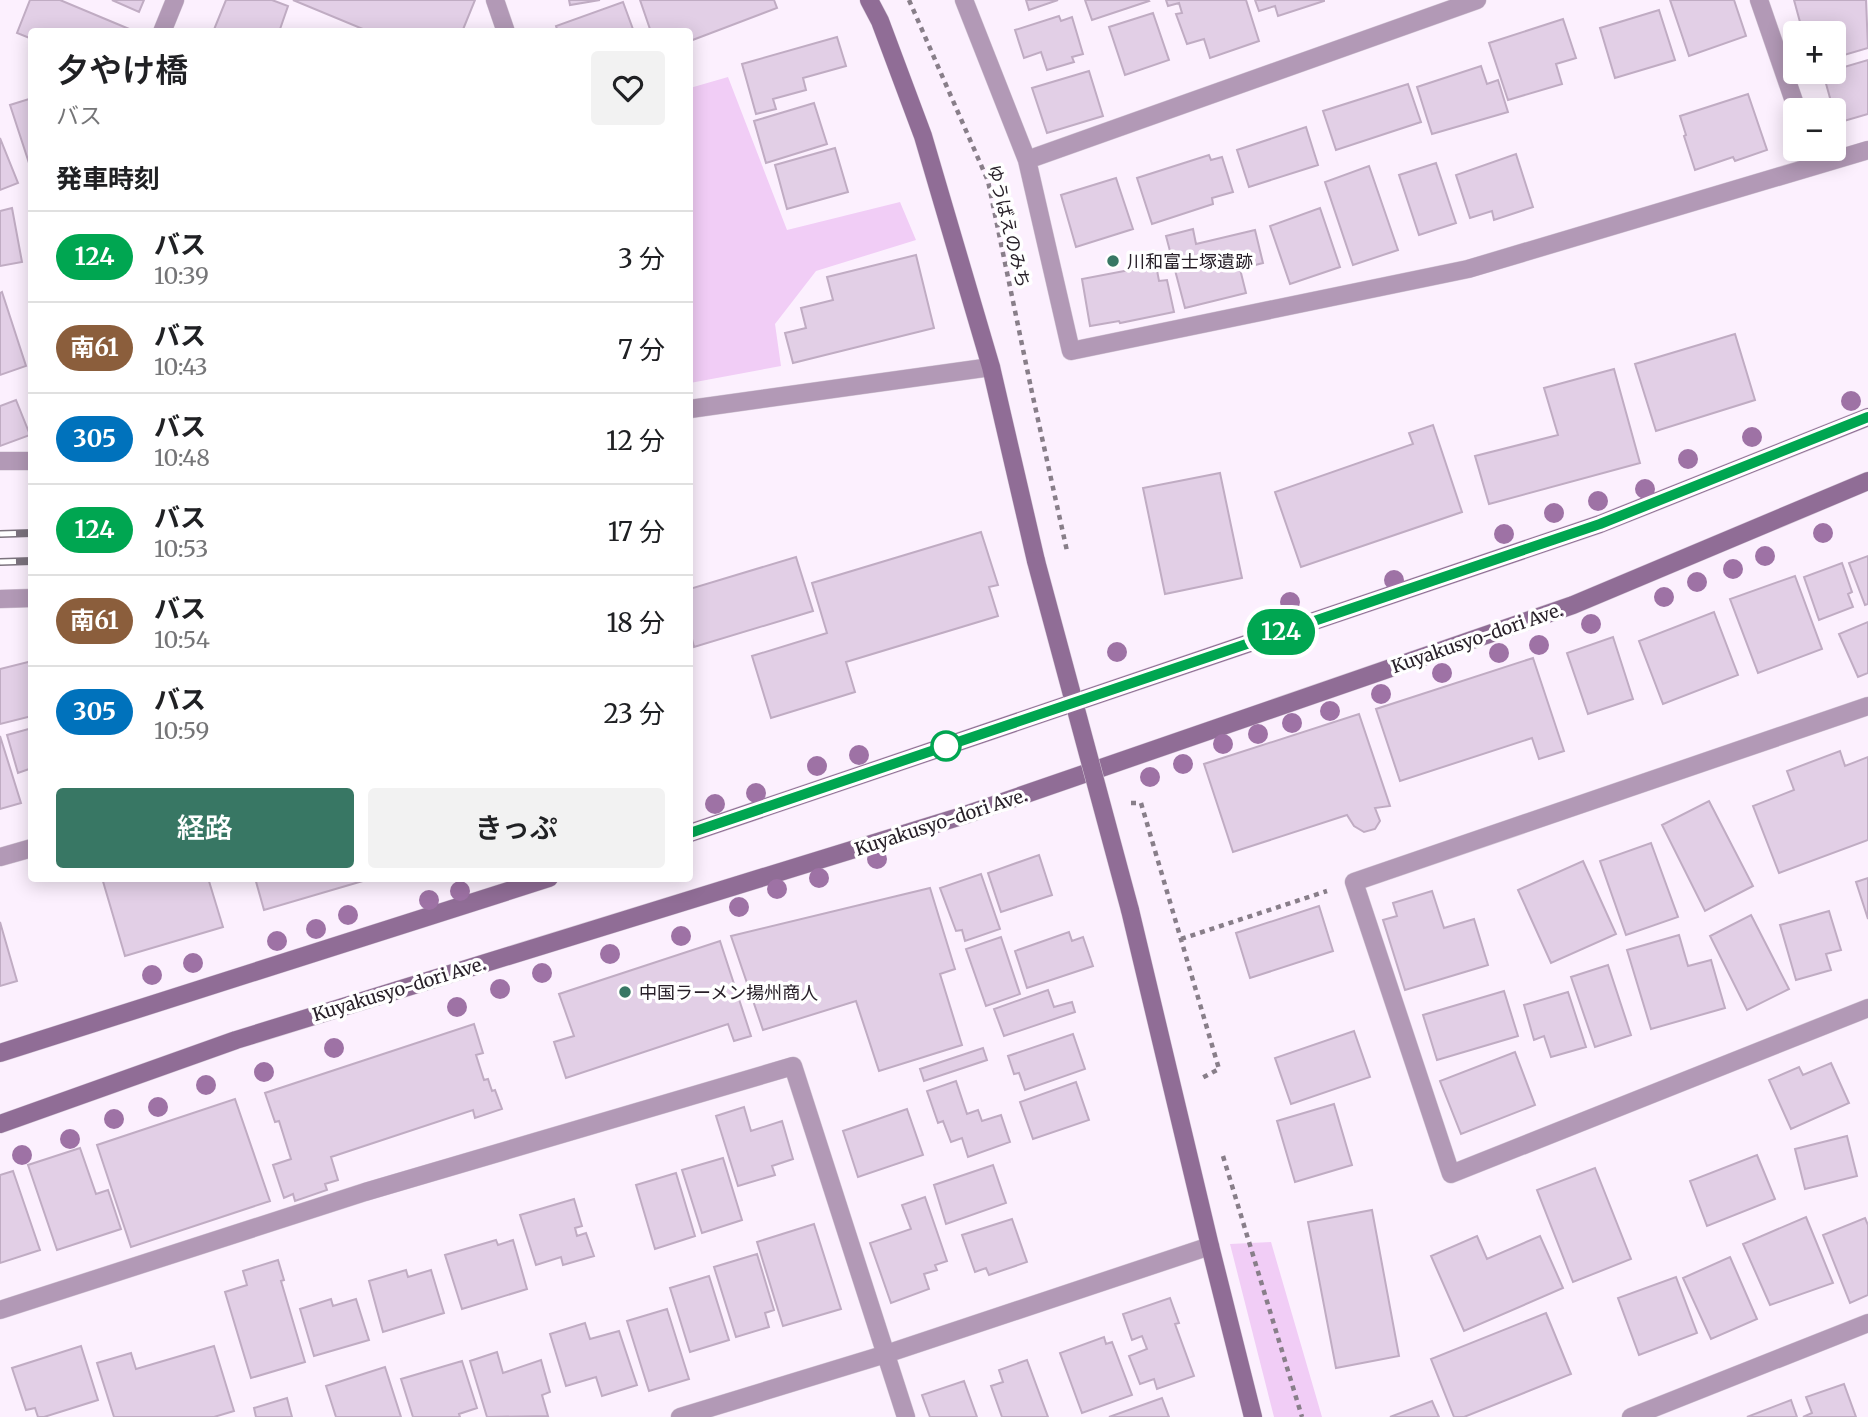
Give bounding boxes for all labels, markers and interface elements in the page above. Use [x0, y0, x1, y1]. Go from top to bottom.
map controls [1783, 21, 1846, 161]
button: + [1783, 21, 1846, 84]
text: 夕やけ橋 [56, 50, 188, 91]
button: heart [591, 51, 665, 125]
button: − [1783, 98, 1846, 161]
text: バス [56, 101, 102, 130]
text: 発車時刻 [56, 162, 160, 195]
street label: ゆうばえのみち [983, 162, 1035, 290]
text: バス [154, 228, 206, 261]
text: 124 [75, 241, 114, 272]
text: 3 分 [618, 242, 665, 275]
place label: 川和富士塚遺跡 [1127, 250, 1253, 273]
marker: 川和富士塚遺跡 [1105, 253, 1121, 269]
text: 10:39 [154, 261, 209, 290]
text: バス [154, 319, 206, 352]
text: 南61 [70, 332, 119, 363]
text: 7 分 [618, 333, 665, 366]
text: 10:43 [154, 352, 208, 381]
text: バス [154, 410, 206, 443]
text: 305 [73, 423, 116, 454]
text: 12 分 [606, 424, 665, 457]
text: 10:48 [154, 443, 210, 472]
text: バス [154, 501, 206, 534]
text: 124 [75, 514, 114, 545]
text: 17 分 [608, 515, 665, 548]
text: 10:53 [154, 534, 208, 563]
text: バス [154, 592, 206, 625]
street label: Kuyakusyo-dori Ave. [1388, 598, 1566, 678]
text: 南61 [70, 605, 119, 636]
text: 18 分 [606, 606, 665, 639]
line badge: 124 [1241, 609, 1321, 655]
text: 124 [1261, 616, 1301, 647]
text: 10:54 [154, 625, 210, 654]
text: バス [154, 683, 206, 716]
text: 305 [73, 696, 116, 727]
text: 23 分 [603, 697, 665, 730]
text: 10:59 [154, 716, 209, 745]
unlabelled marker [931, 731, 961, 761]
street label: Kuyakusyo-dori Ave. [852, 783, 1030, 861]
button: 経路 [56, 788, 354, 868]
button: きっぷ [368, 788, 665, 868]
street label: Kuyakusyo-dori Ave. [310, 952, 488, 1026]
place label: 中国ラーメン揚州商人 [639, 981, 818, 1004]
marker: 中国ラーメン揚州商人 [617, 984, 633, 1000]

